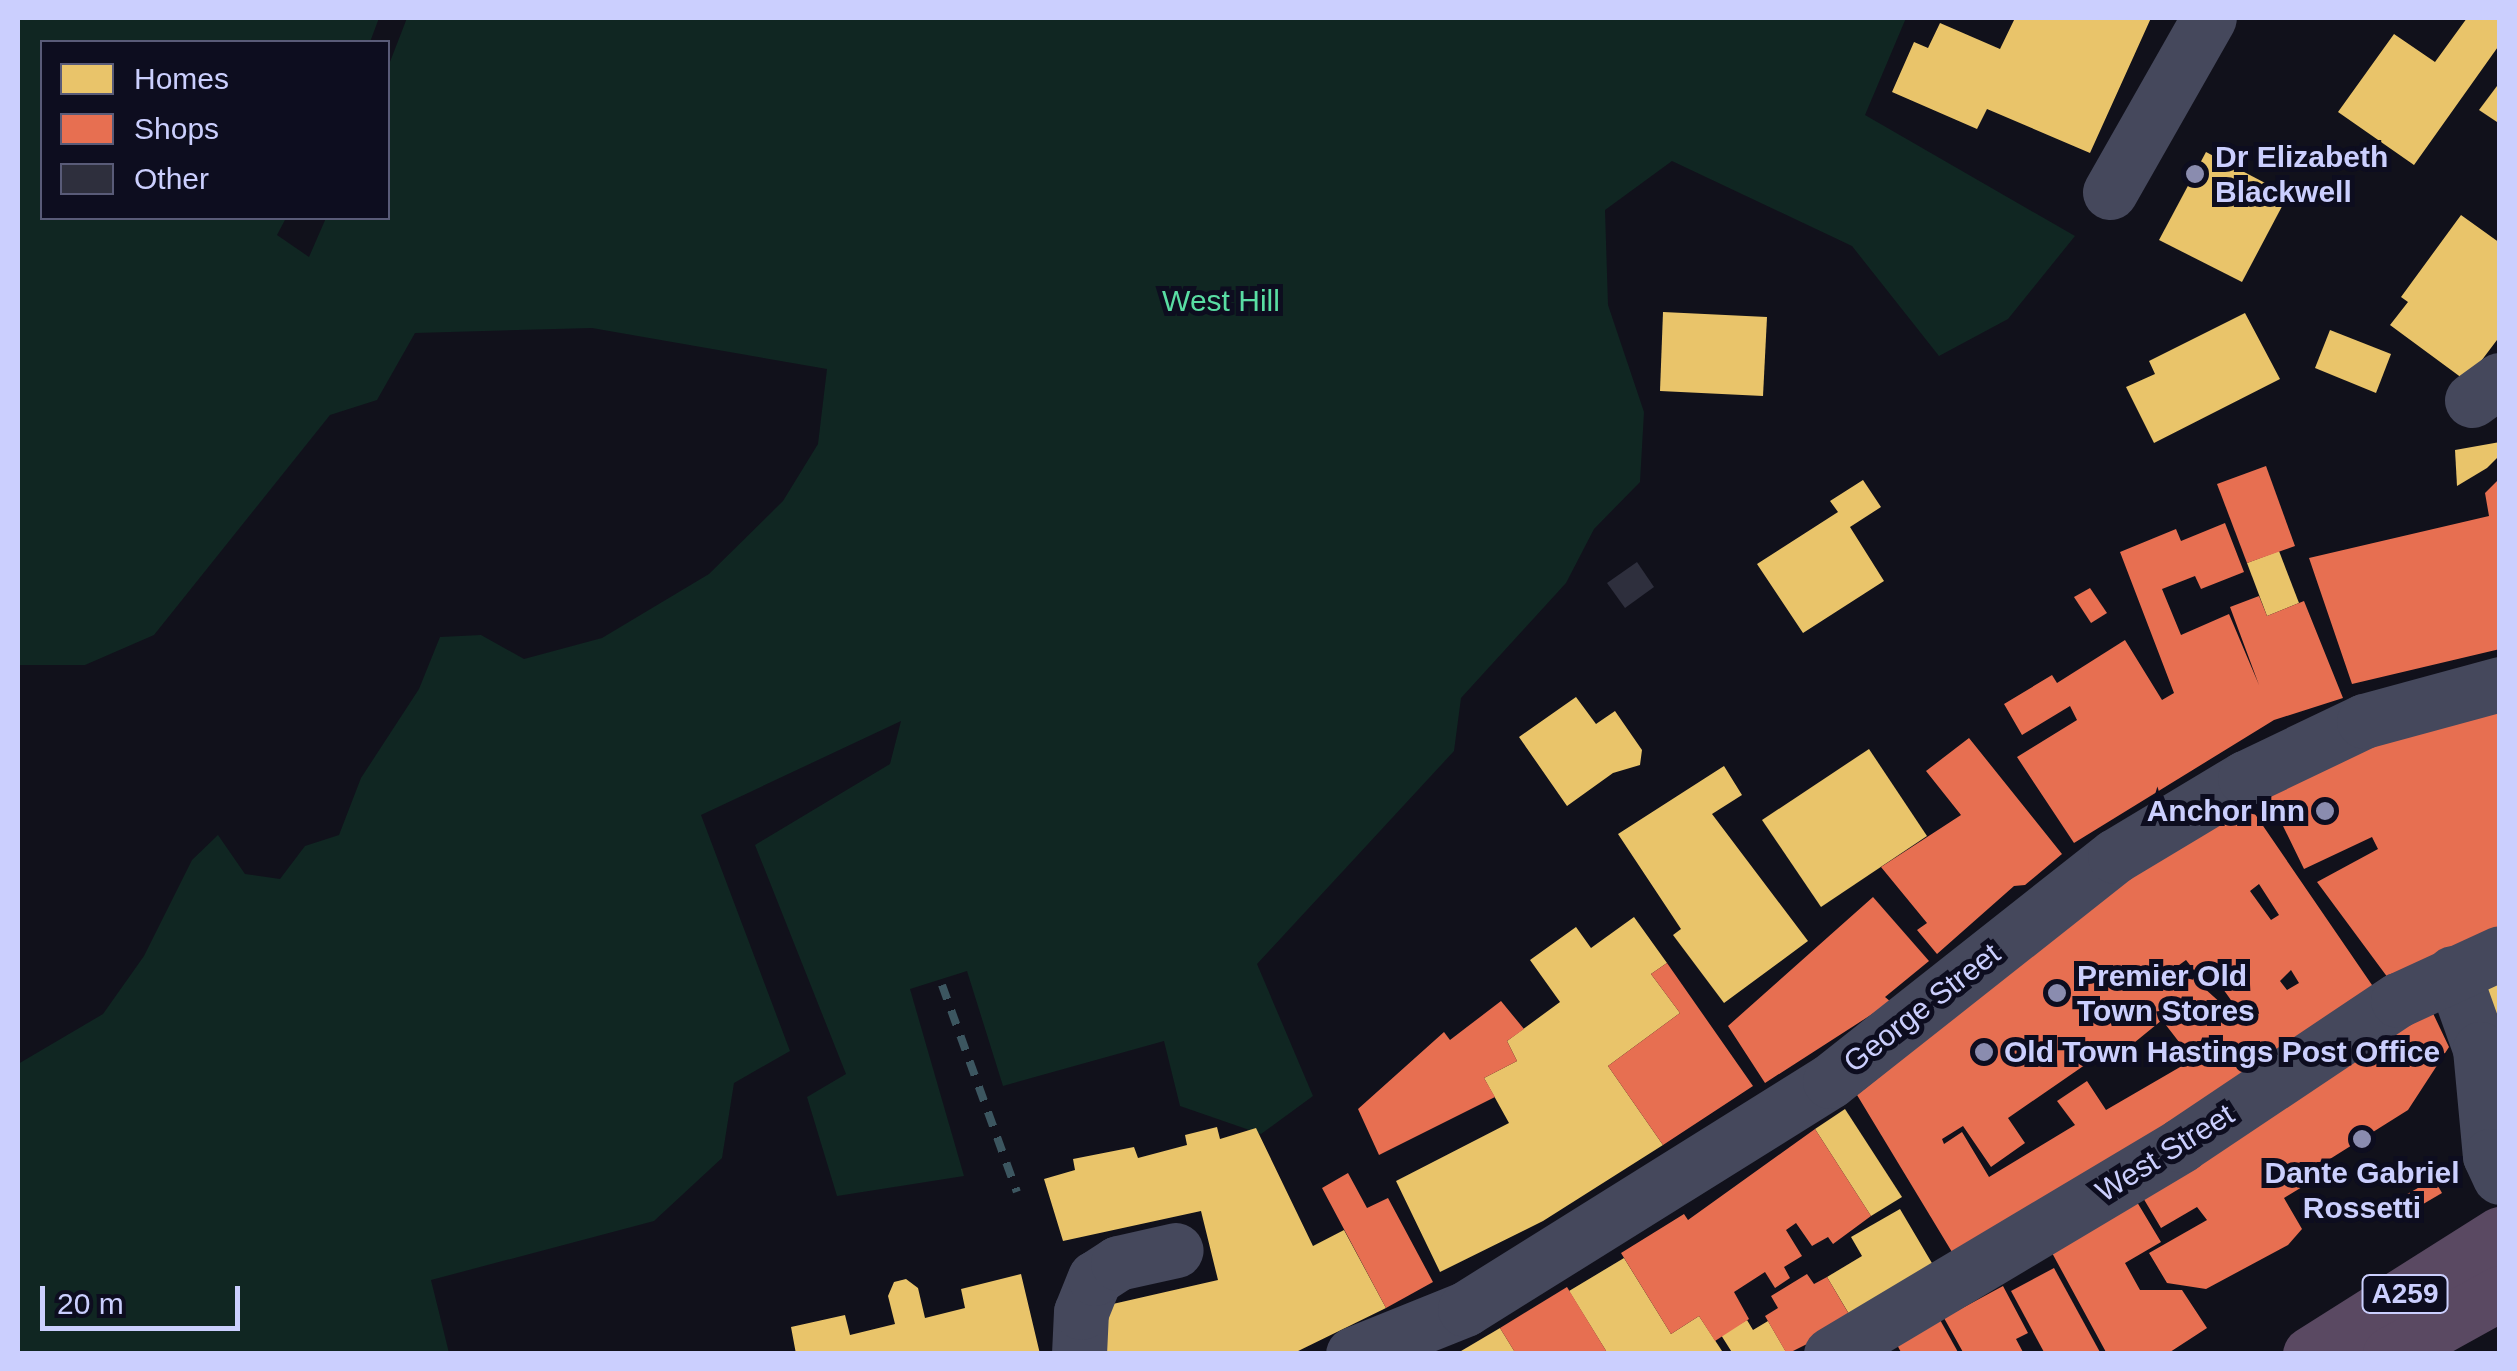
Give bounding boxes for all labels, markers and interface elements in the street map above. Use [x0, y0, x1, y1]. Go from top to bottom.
legend [40, 40, 390, 220]
text: Homes [134, 62, 229, 95]
text: Shops [134, 112, 219, 145]
place label: Dr Elizabeth Blackwell [2215, 139, 2388, 210]
text: Other [134, 162, 209, 195]
marker: Dr Elizabeth Blackwell [2184, 163, 2206, 185]
park label: West Hill [1162, 283, 1280, 319]
place label: Anchor Inn [2147, 793, 2305, 829]
marker: Anchor Inn [2314, 800, 2336, 822]
street label: George Street [1837, 936, 2007, 1080]
place label: Premier Old Town Stores [2077, 958, 2255, 1028]
marker: Premier Old Town Stores [2046, 982, 2068, 1004]
place label: Old Town Hastings Post Office [2004, 1034, 2440, 1070]
marker: Old Town Hastings Post Office [1973, 1041, 1995, 1063]
street label: West Street [2089, 1096, 2241, 1210]
marker: Dante Gabriel Rossetti [2351, 1128, 2373, 1150]
place label: Dante Gabriel Rossetti [2264, 1155, 2460, 1226]
scale bar [45, 1266, 245, 1328]
road number: A259 [2360, 1271, 2450, 1317]
text: 20 m [57, 1287, 124, 1320]

